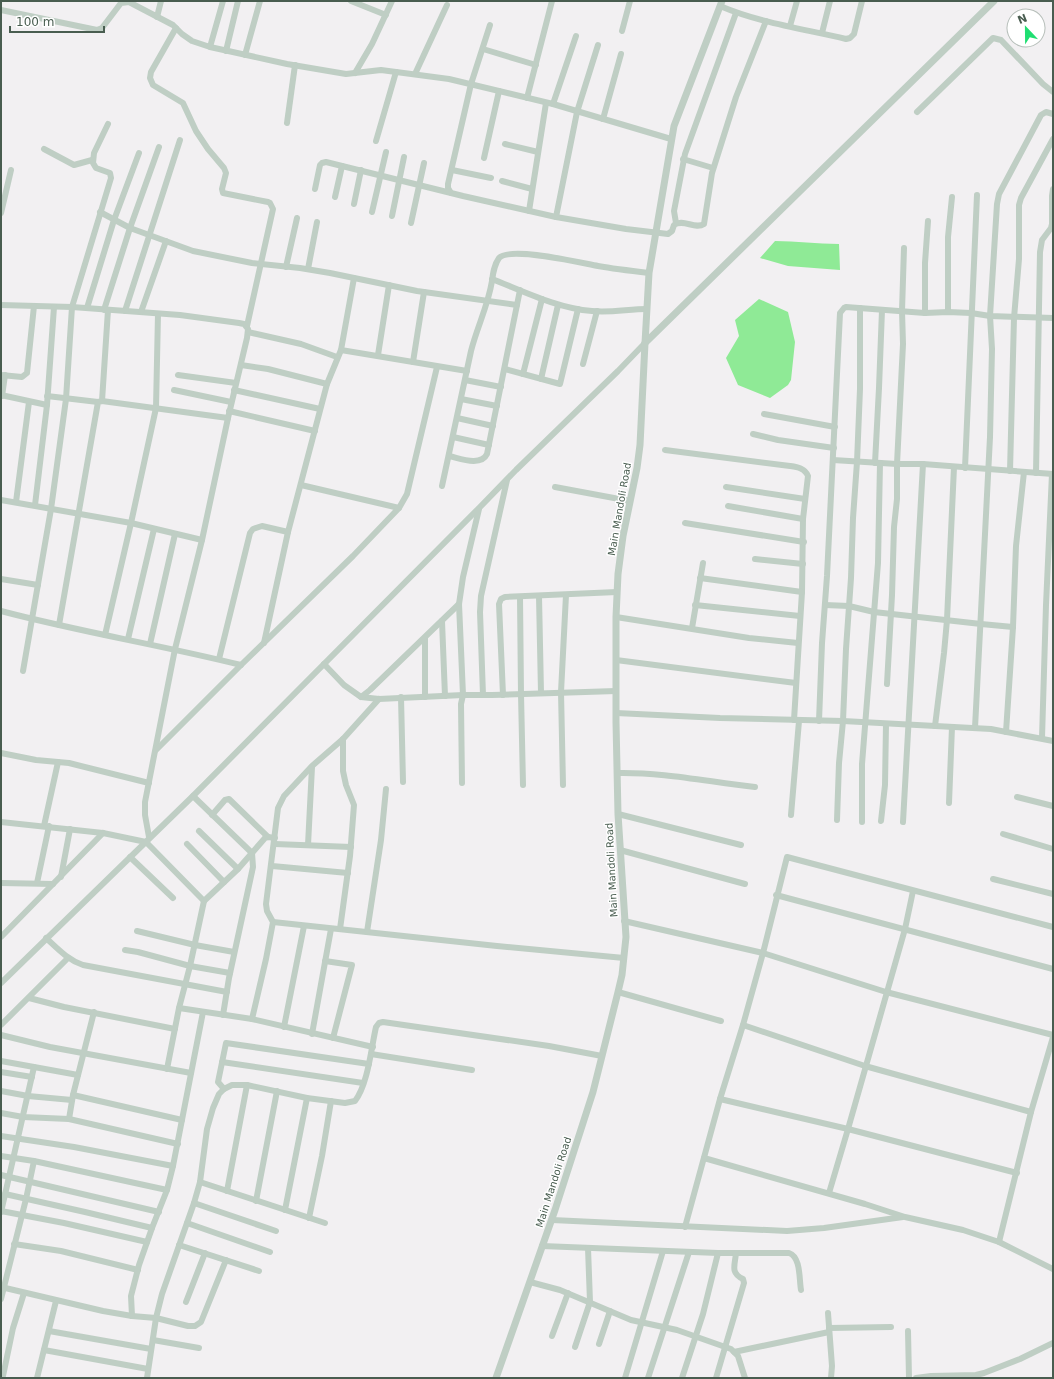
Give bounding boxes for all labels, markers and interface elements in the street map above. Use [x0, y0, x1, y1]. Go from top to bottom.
scale bar [10, 8, 104, 34]
north arrow [1006, 8, 1046, 48]
text: N [1016, 11, 1029, 27]
text: 100 m [16, 15, 54, 29]
street label: Main Mandoli Road [606, 462, 633, 557]
street label: Main Mandoli Road [604, 823, 619, 917]
street label: Main Mandoli Road [534, 1136, 573, 1229]

